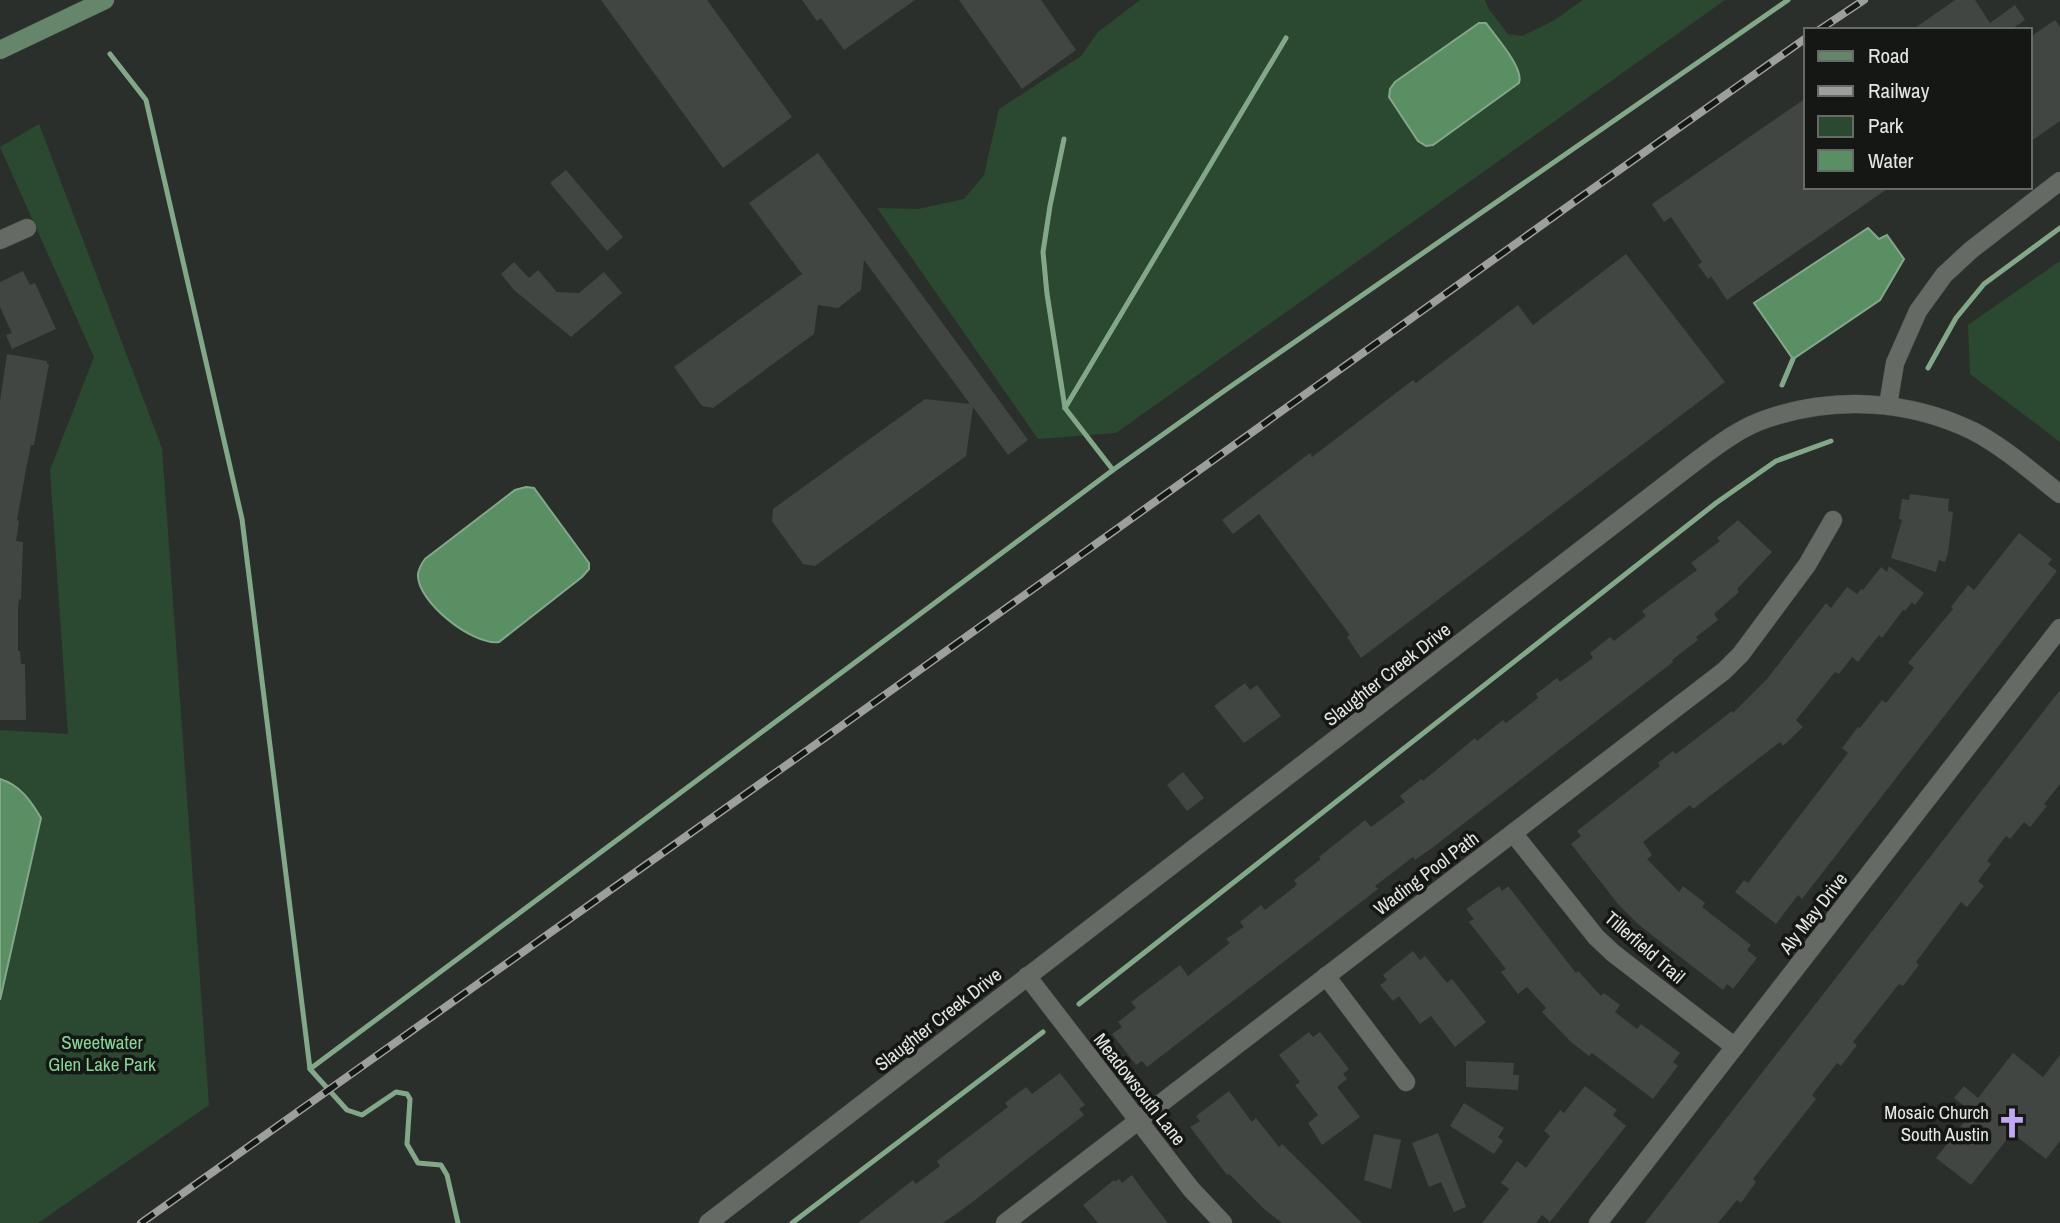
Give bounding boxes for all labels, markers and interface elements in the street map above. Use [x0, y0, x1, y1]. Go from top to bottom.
legend [1804, 28, 2032, 189]
text: Road [1868, 41, 1909, 70]
text: Railway [1868, 76, 1930, 105]
text: Park [1868, 111, 1904, 140]
text: Water [1868, 146, 1914, 175]
street label: Slaughter Creek Drive [1318, 616, 1456, 732]
street label: Wading Pool Path [1368, 825, 1484, 921]
street label: Aly May Drive [1772, 867, 1853, 960]
street label: Tillerfield Trail [1599, 905, 1691, 989]
street label: Slaughter Creek Drive [869, 961, 1007, 1077]
street label: Meadowsouth Lane [1088, 1027, 1192, 1151]
park label: Sweetwater Glen Lake Park [48, 1029, 156, 1077]
place label: Mosaic Church South Austin [1884, 1099, 1989, 1147]
church icon: Mosaic Church South Austin [1995, 1106, 2029, 1140]

